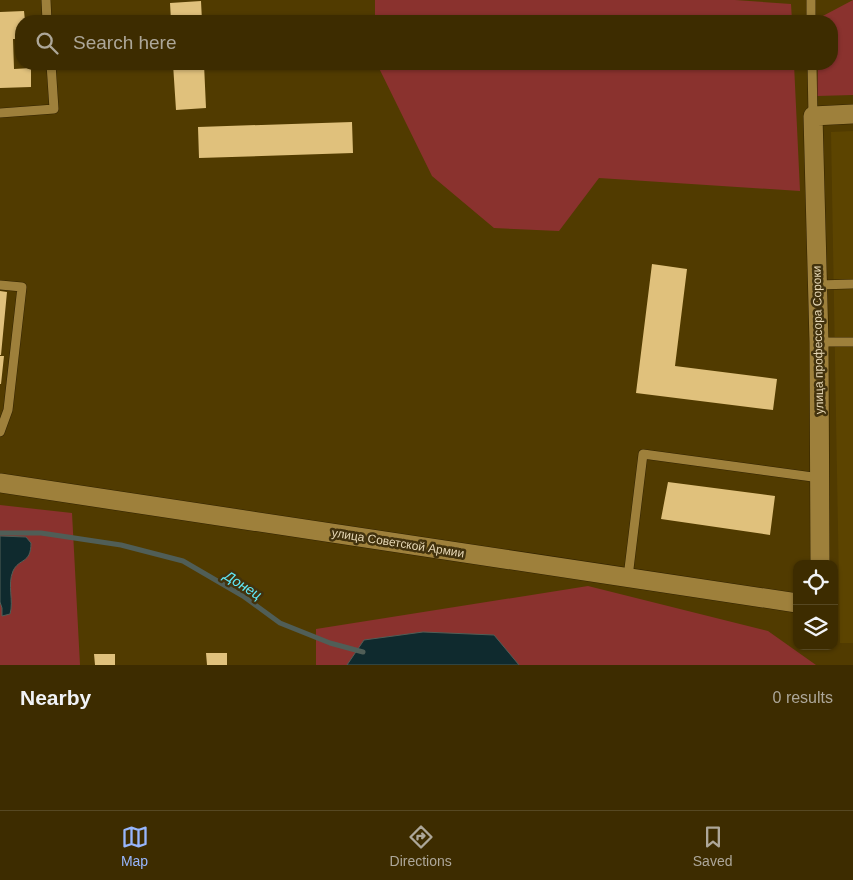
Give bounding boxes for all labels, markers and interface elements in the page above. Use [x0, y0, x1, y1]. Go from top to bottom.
search box [15, 15, 838, 70]
icon: search [33, 29, 61, 57]
text: Search here [73, 32, 177, 53]
street label: улица профессора Сороки [810, 265, 826, 415]
street label: улица Советской Армии [331, 526, 465, 560]
map controls [793, 560, 838, 650]
button: locate [793, 560, 838, 605]
water label: Донец [220, 566, 265, 603]
button: layers [793, 605, 838, 650]
text: Nearby [20, 686, 91, 709]
text: 0 results [773, 689, 833, 706]
tab: Map [121, 823, 149, 869]
tab: Directions [390, 823, 452, 869]
tab: Saved [693, 823, 732, 869]

